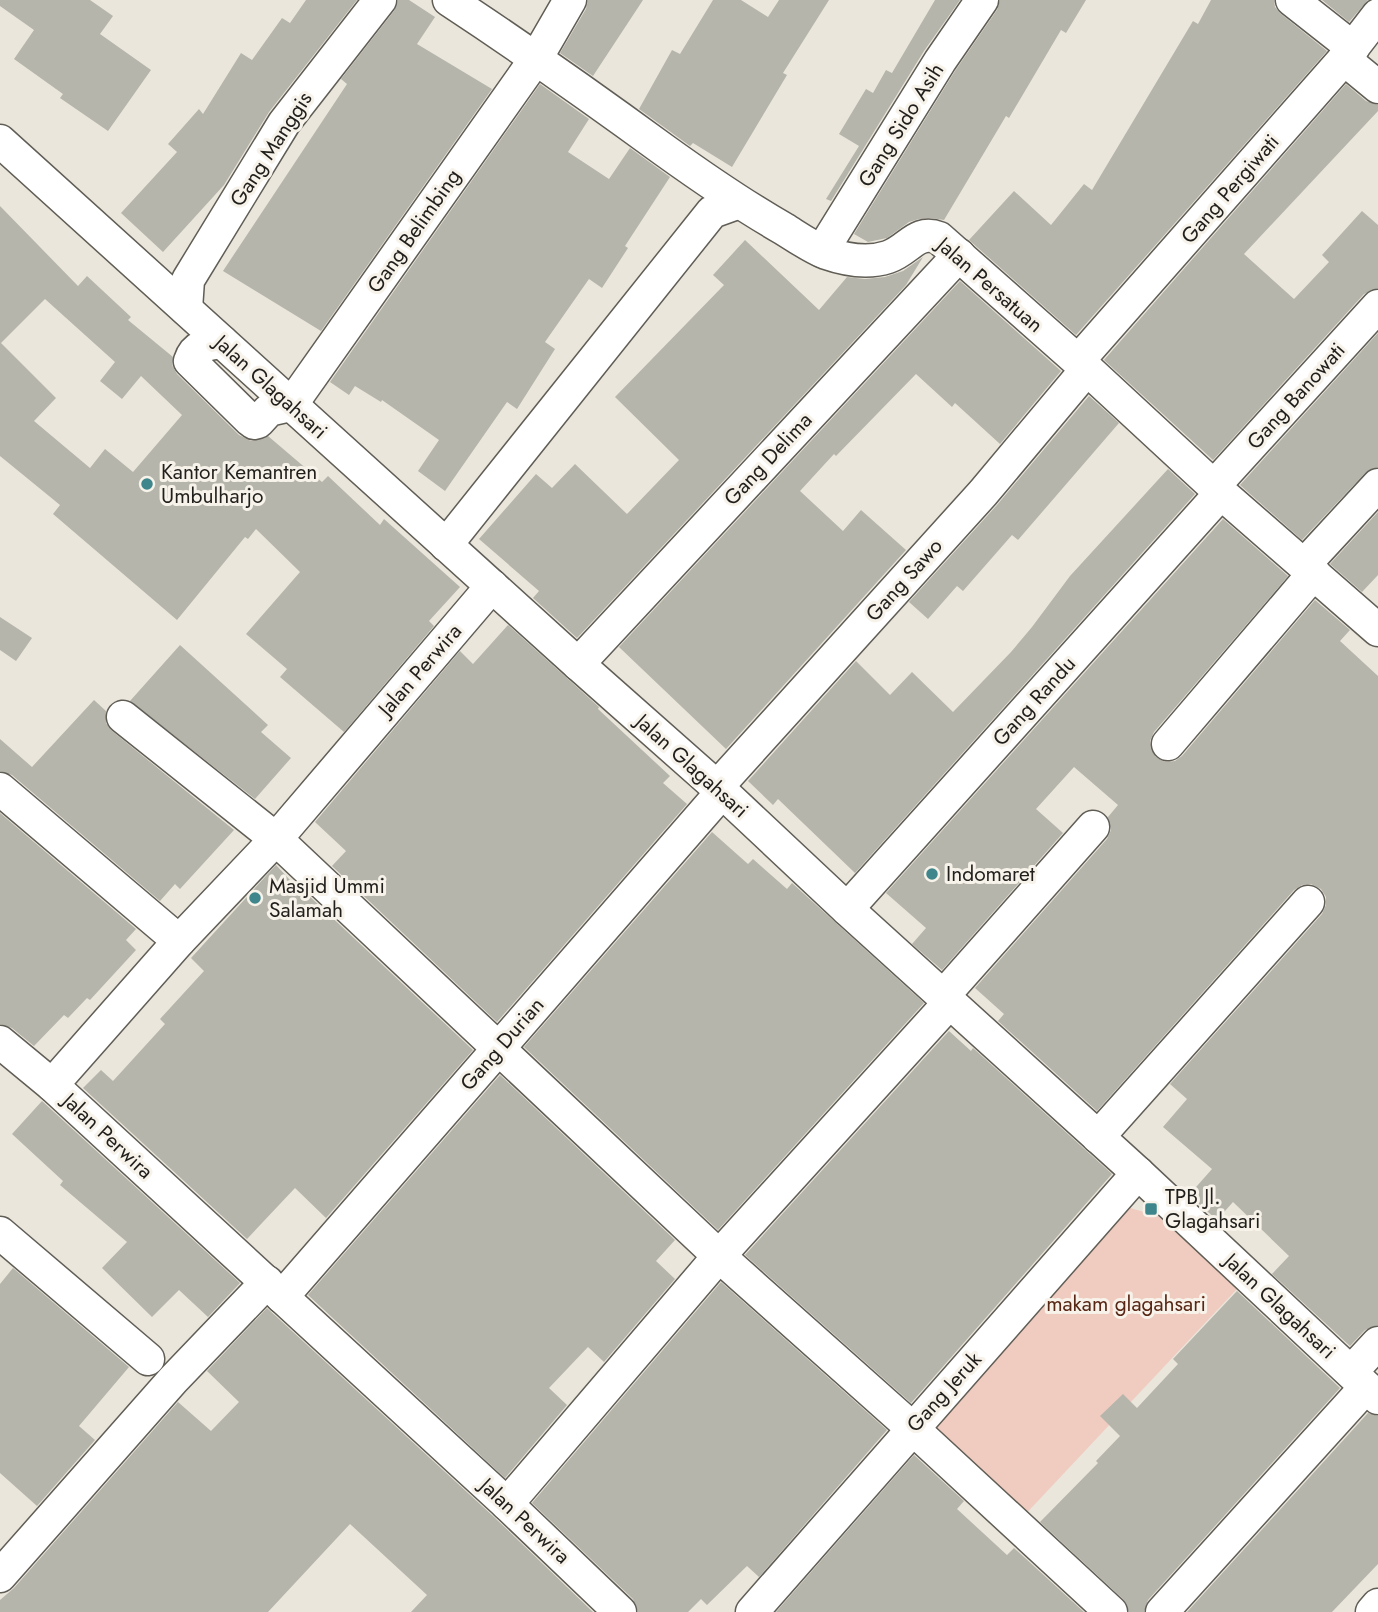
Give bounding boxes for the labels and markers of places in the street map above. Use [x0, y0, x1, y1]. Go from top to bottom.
place label: Kantor Kemantren Umbulharjo [161, 457, 317, 511]
marker: Kantor Kemantren Umbulharjo [139, 476, 155, 492]
place label: Indomaret [946, 859, 1035, 889]
marker: Indomaret [924, 866, 940, 882]
place label: Masjid Ummi Salamah [269, 871, 385, 925]
marker: Masjid Ummi Salamah [247, 890, 263, 906]
place label: TPB Jl. Glagahsari [1165, 1182, 1261, 1236]
marker: TPB Jl. Glagahsari [1143, 1201, 1159, 1217]

